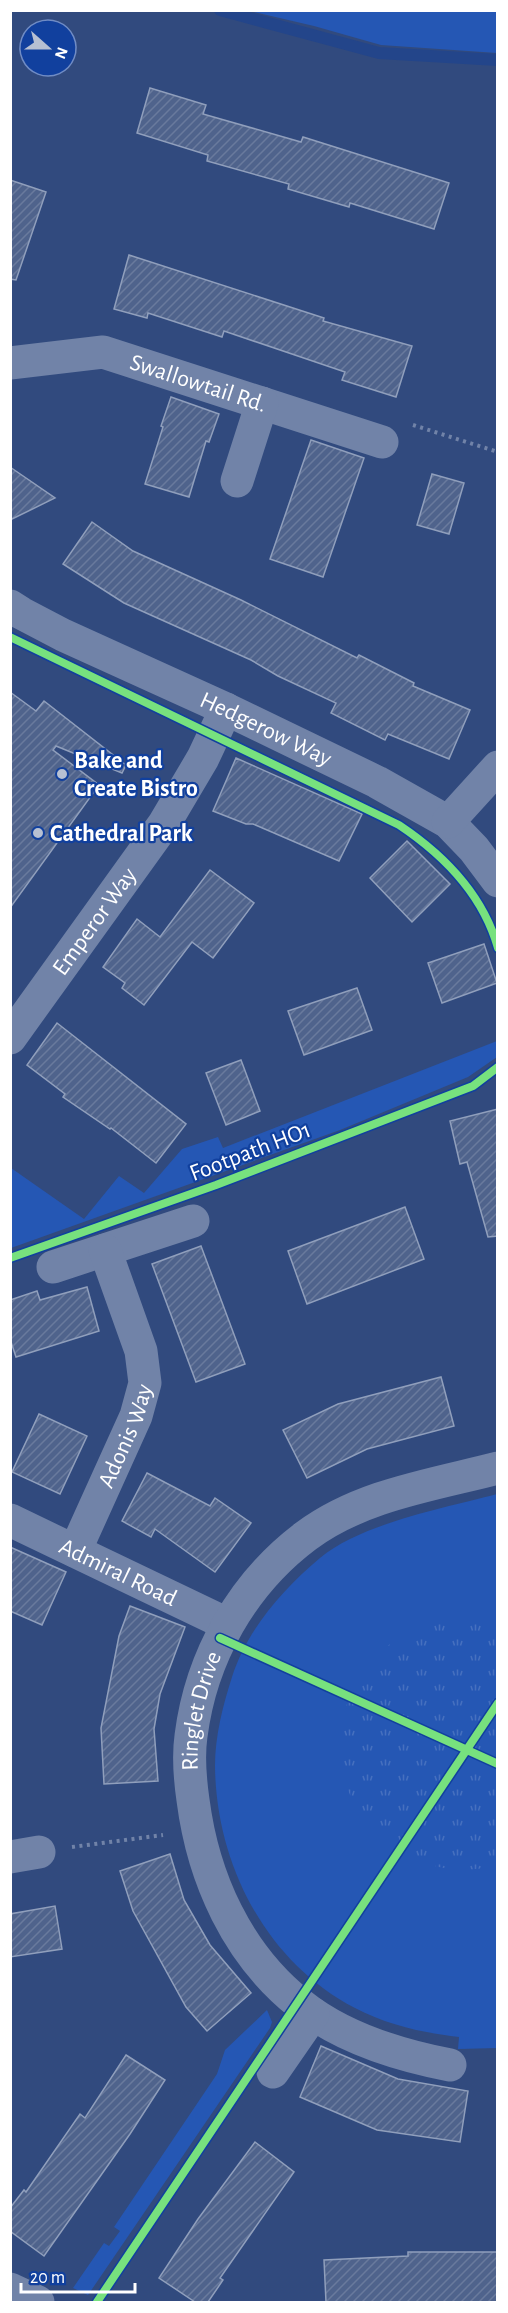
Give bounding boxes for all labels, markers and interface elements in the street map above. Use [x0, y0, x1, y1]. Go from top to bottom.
north arrow [18, 18, 78, 78]
text: N [52, 45, 71, 61]
street label: Swallowtail Rd. [127, 351, 270, 417]
street label: Hedgerow Way [196, 688, 335, 771]
place label: Bake and Create Bistro [74, 749, 198, 801]
marker: Bake and Create Bistro [55, 767, 69, 781]
place label: Cathedral Park [50, 822, 193, 846]
marker: Cathedral Park [31, 826, 45, 840]
street label: Emperor Way [48, 864, 141, 980]
street label: Footpath HO1 [186, 1118, 314, 1186]
street label: Adonis Way [94, 1382, 157, 1492]
street label: Admiral Road [55, 1534, 180, 1611]
street label: Ringlet Drive [178, 1648, 226, 1771]
scale bar [21, 2256, 135, 2294]
text: 20 m [30, 2269, 65, 2287]

